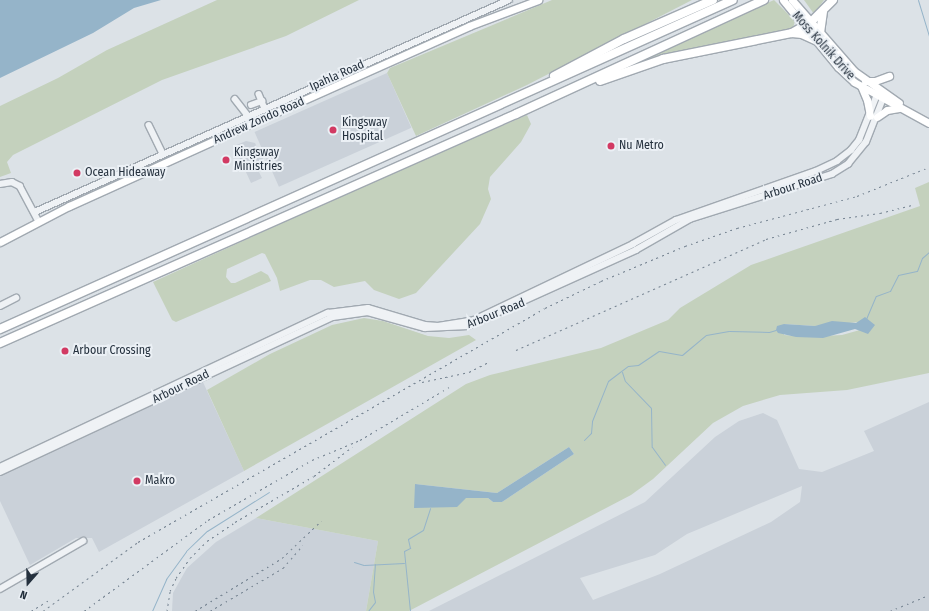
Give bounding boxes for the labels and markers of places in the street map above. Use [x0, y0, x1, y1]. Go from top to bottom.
place label: Kingsway Hospital [342, 116, 387, 144]
marker: Kingsway Hospital [327, 124, 339, 136]
place label: Nu Metro [619, 139, 664, 153]
marker: Nu Metro [606, 141, 616, 151]
place label: Kingsway Ministries [234, 146, 282, 174]
marker: Kingsway Ministries [221, 155, 231, 165]
place label: Ocean Hideaway [85, 166, 165, 180]
marker: Ocean Hideaway [72, 168, 82, 178]
place label: Arbour Crossing [73, 344, 151, 358]
marker: Arbour Crossing [60, 346, 70, 356]
place label: Makro [145, 474, 175, 488]
marker: Makro [132, 476, 142, 486]

